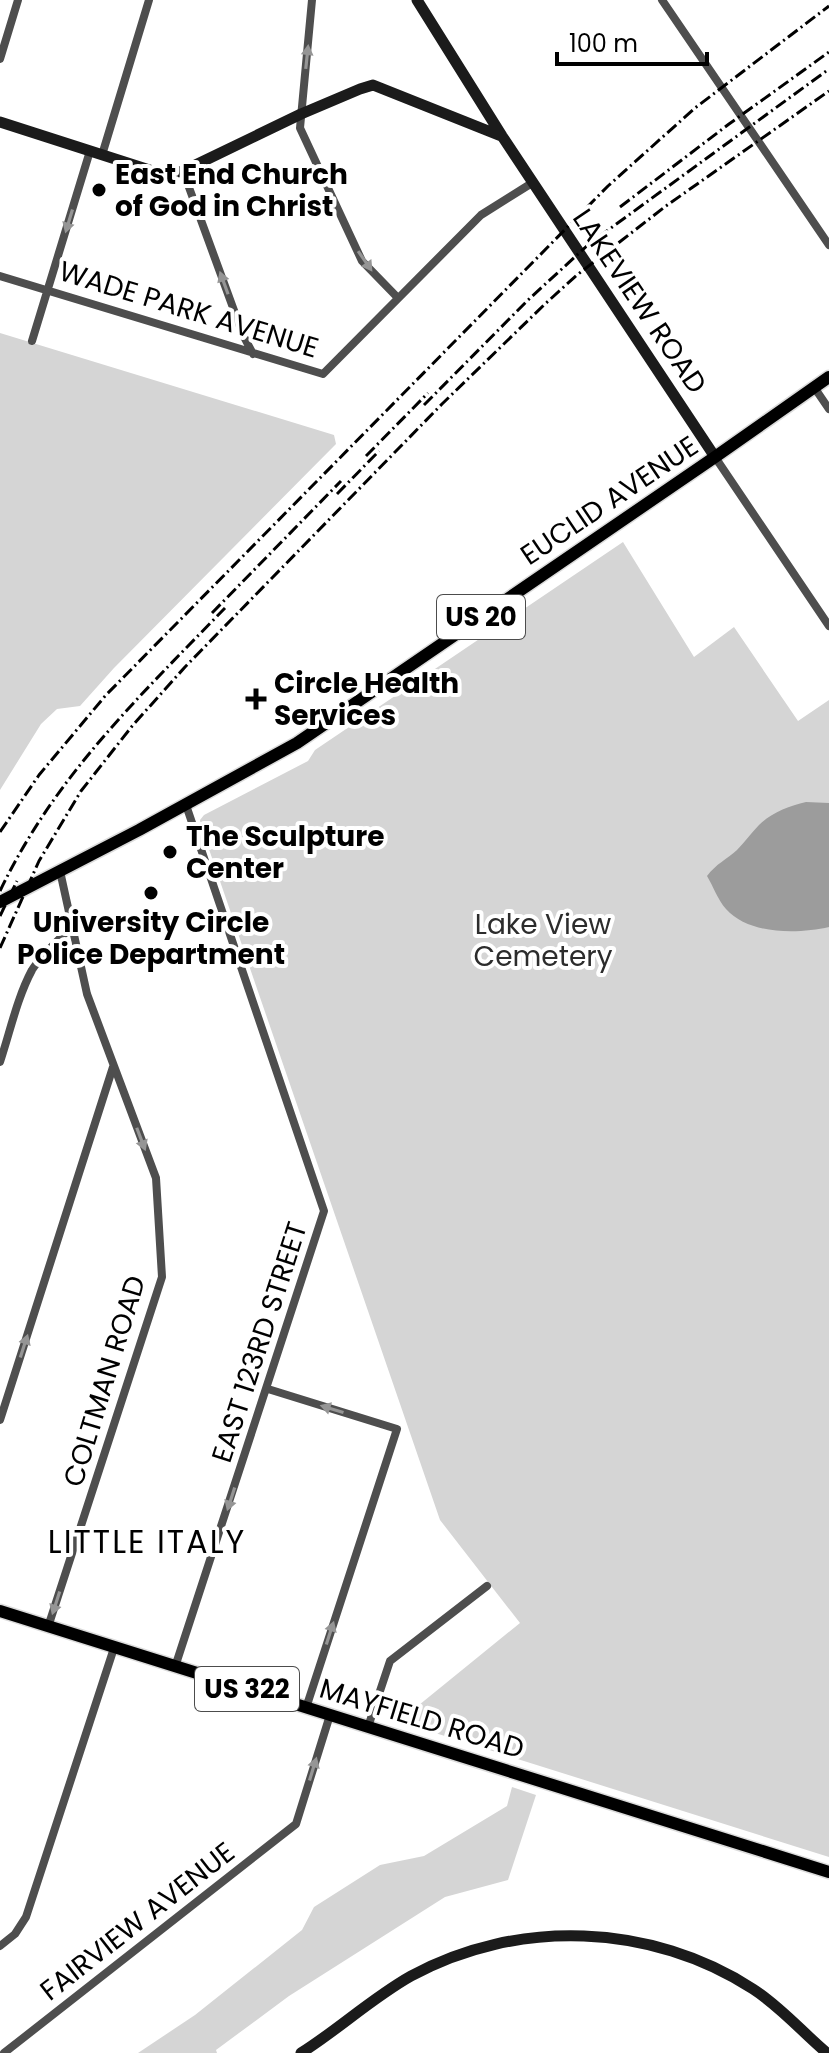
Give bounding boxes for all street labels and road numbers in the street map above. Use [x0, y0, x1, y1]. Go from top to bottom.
street label: LAKEVIEW ROAD [563, 201, 716, 401]
street label: WADE PARK AVENUE [54, 251, 323, 367]
street label: EUCLID AVENUE [513, 427, 706, 574]
road number: US 20 [437, 595, 525, 639]
street label: EAST 123RD STREET [202, 1217, 317, 1467]
street label: COLTMAN ROAD [54, 1271, 155, 1491]
road number: US 322 [195, 1667, 299, 1711]
street label: MAYFIELD ROAD [315, 1669, 529, 1768]
street label: FAIRVIEW AVENUE [32, 1833, 243, 2010]

